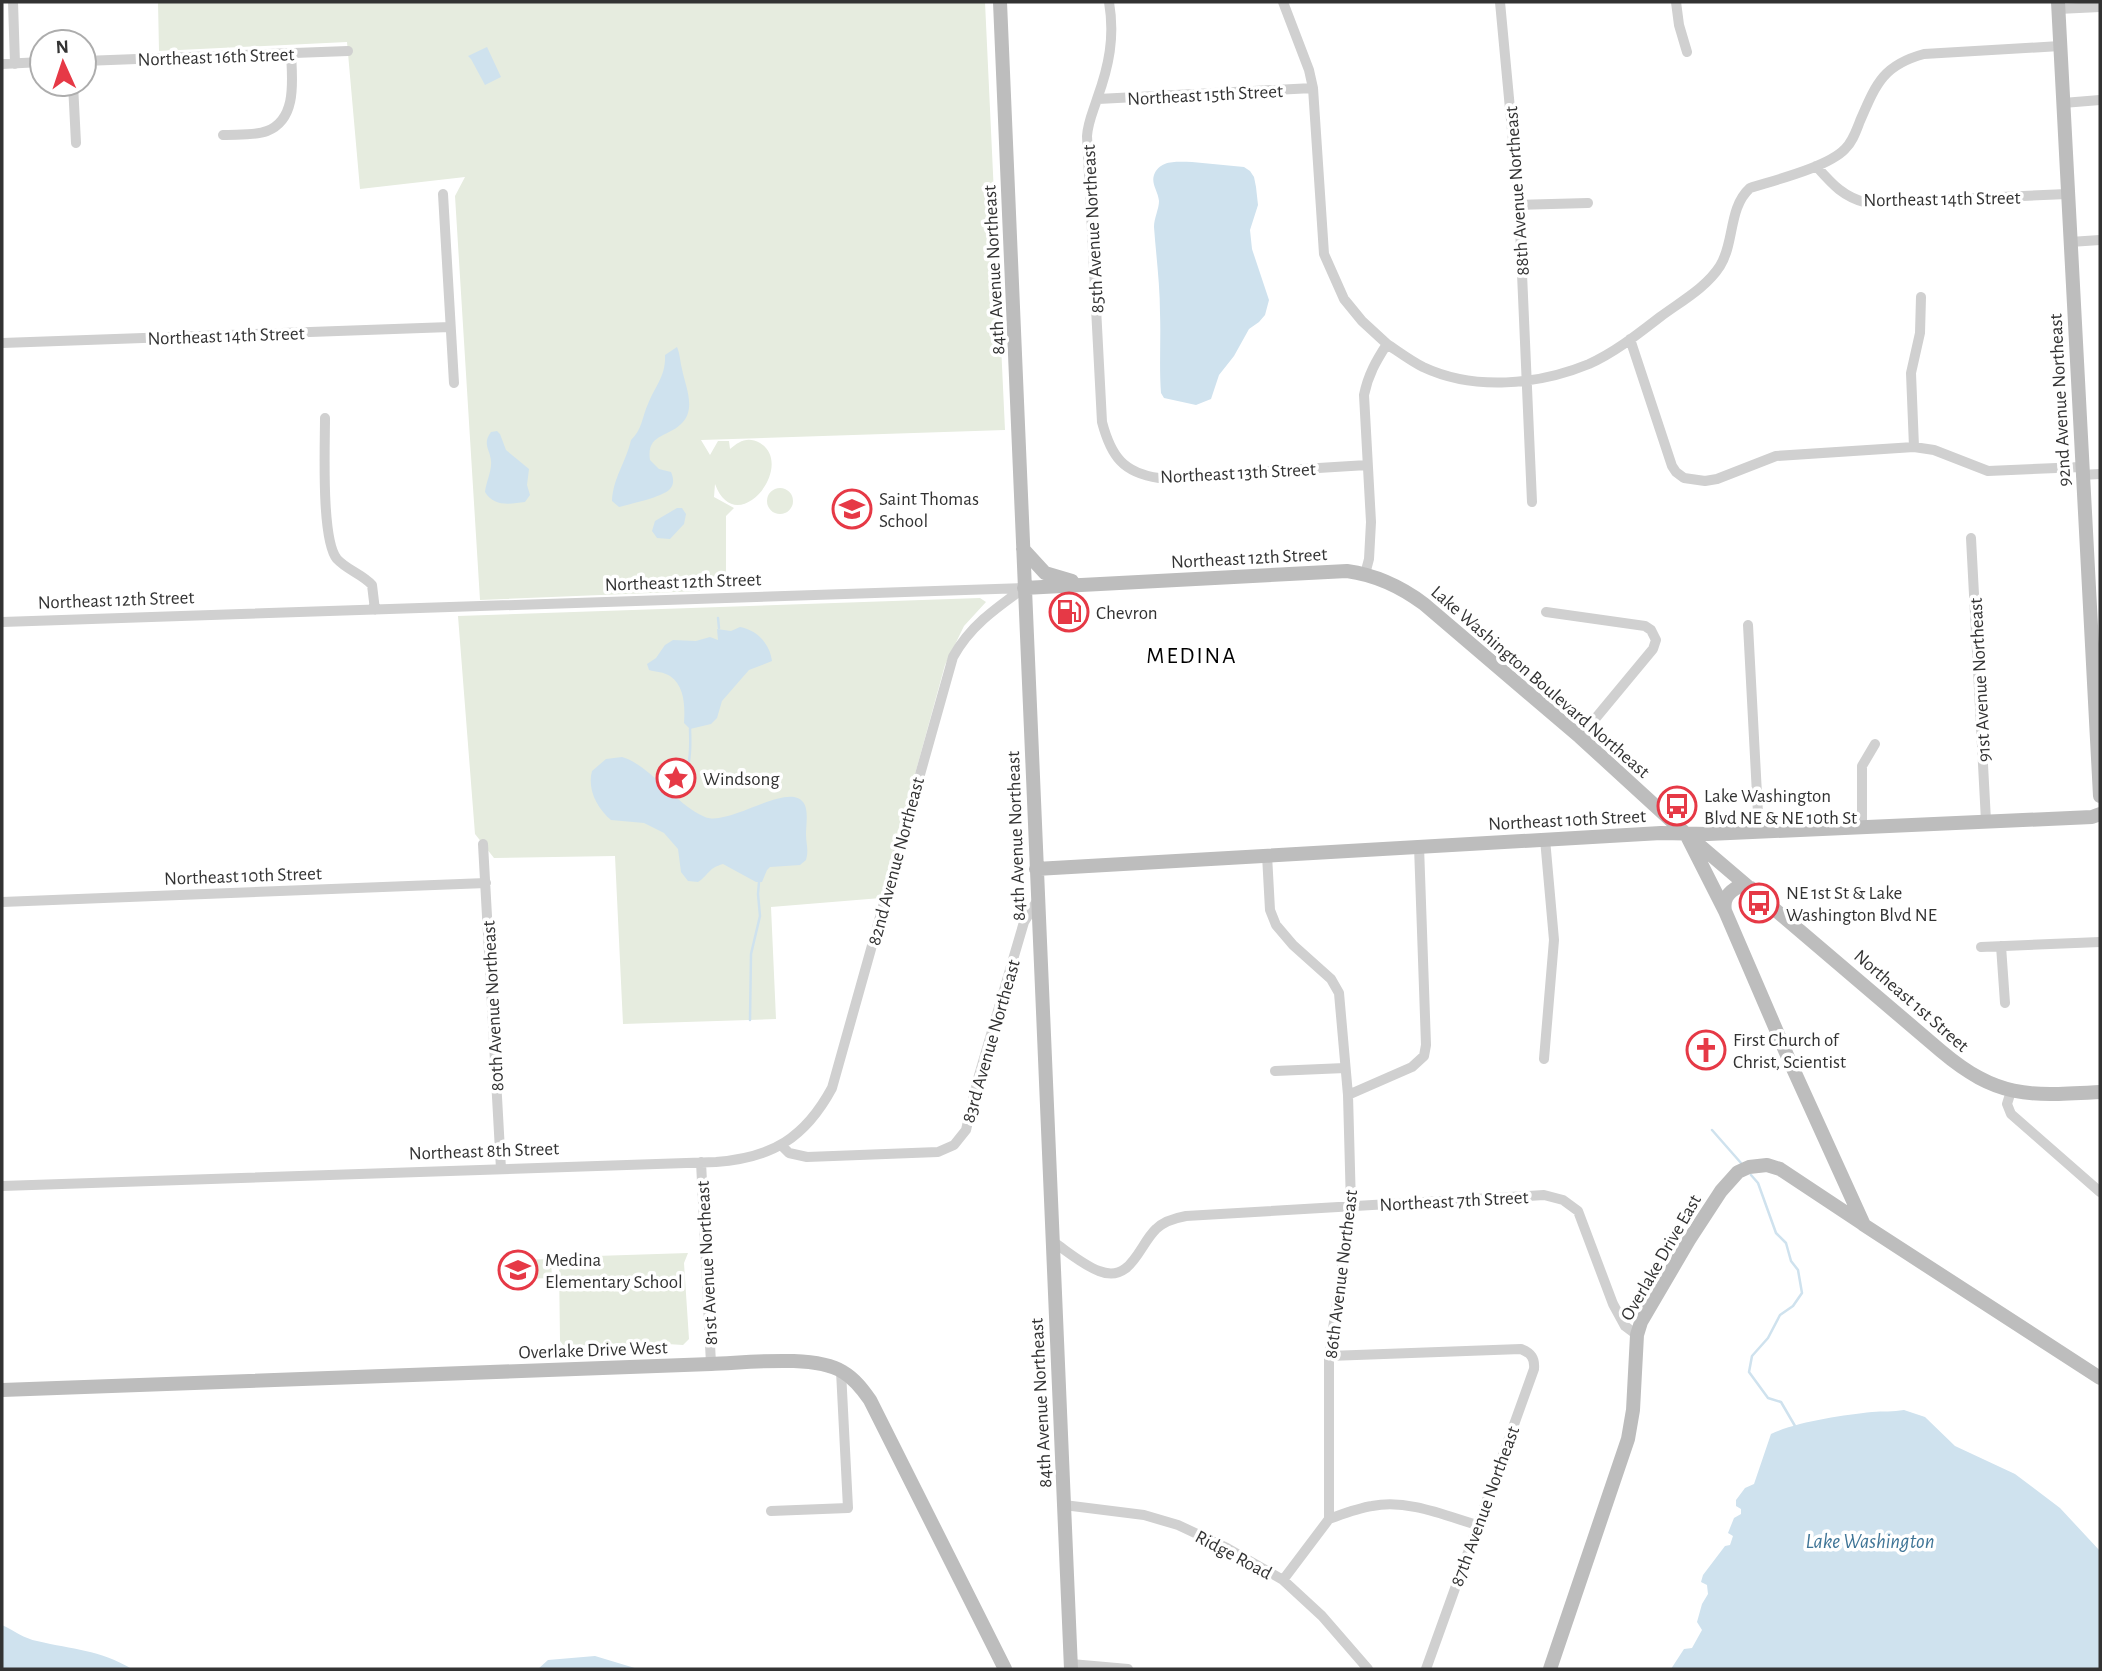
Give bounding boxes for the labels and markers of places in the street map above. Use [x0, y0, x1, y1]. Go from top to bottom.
school or university icon: Saint Thomas School [831, 488, 873, 530]
place label: Saint Thomas School [879, 490, 979, 531]
fuel station icon: Chevron [1048, 591, 1090, 633]
place label: Chevron [1096, 604, 1158, 623]
place icon: Windsong [655, 757, 697, 799]
place label: Windsong [703, 770, 780, 789]
bus stop icon: Lake Washington Blvd NE & NE 10th St [1656, 785, 1698, 827]
place label: Lake Washington Blvd NE & NE 10th St [1704, 787, 1857, 828]
bus stop icon: NE 1st St & Lake Washington Blvd NE [1738, 882, 1780, 924]
place label: NE 1st St & Lake Washington Blvd NE [1786, 884, 1937, 925]
church icon: First Church of Christ, Scientist [1685, 1029, 1727, 1071]
place label: First Church of Christ, Scientist [1733, 1031, 1846, 1072]
school or university icon: Medina Elementary School [497, 1249, 539, 1291]
place label: Medina Elementary School [545, 1251, 683, 1292]

